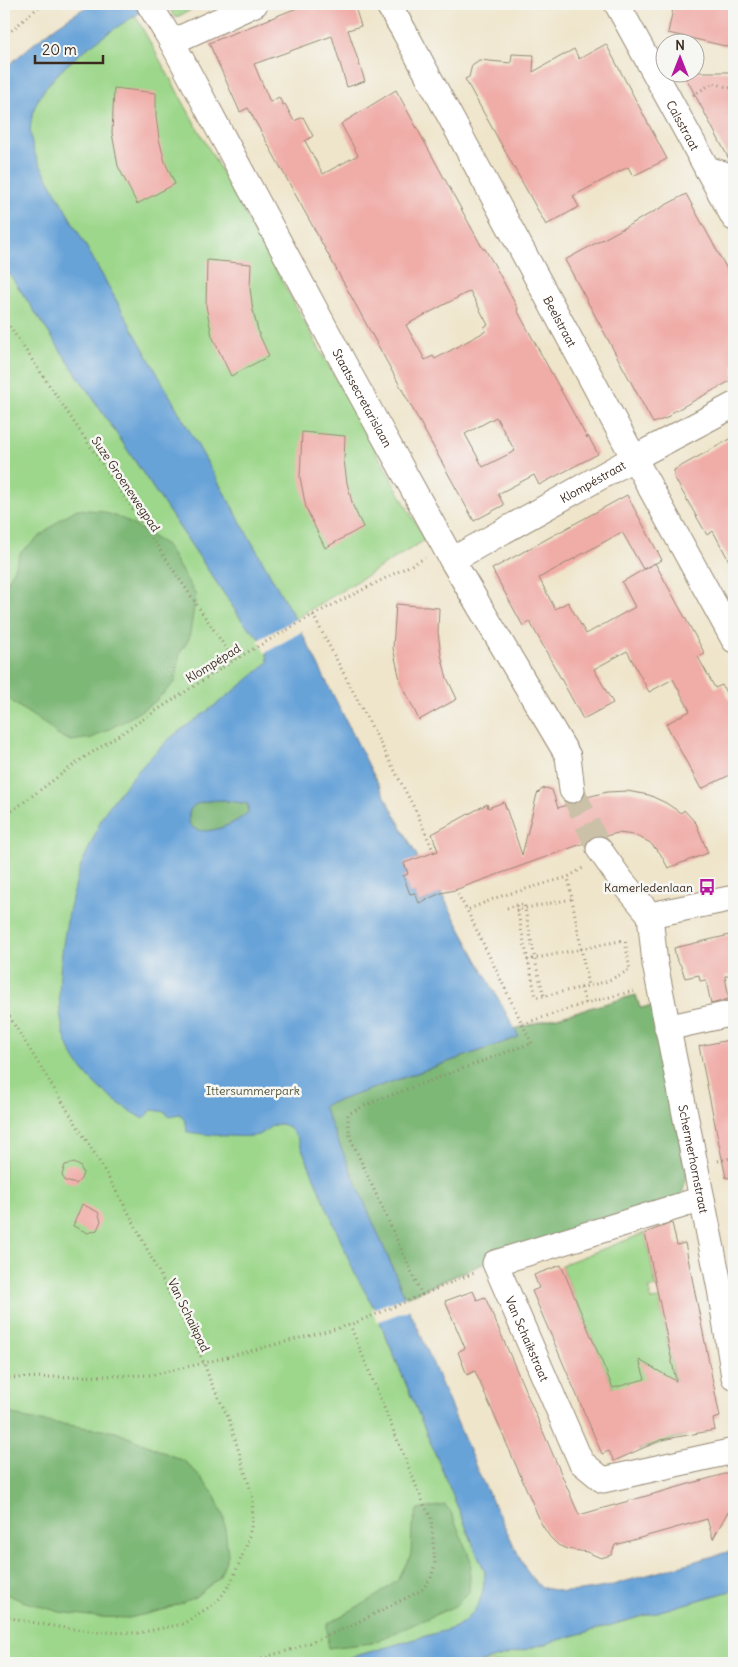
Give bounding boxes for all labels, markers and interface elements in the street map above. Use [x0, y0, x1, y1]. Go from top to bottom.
scale bar [35, 32, 102, 64]
north arrow [656, 32, 706, 82]
text: N [675, 36, 685, 54]
text: 20 m [42, 40, 77, 59]
street label: Calsstraat [663, 97, 703, 153]
street label: Beelstraat [541, 293, 580, 349]
street label: Staatssecretarislaan [330, 346, 396, 450]
street label: Suze Groenewegpad [88, 433, 164, 535]
street label: Klompéstraat [557, 457, 628, 506]
street label: Klompépad [183, 640, 243, 686]
bus stop icon: Kamerledenlaan [697, 877, 717, 897]
place label: Kamerledenlaan [604, 880, 693, 895]
park label: Ittersummerpark [206, 1083, 300, 1098]
street label: Schermerhornstraat [676, 1103, 712, 1215]
street label: Van Schaikpad [165, 1276, 213, 1354]
street label: Van Schaikstraat [503, 1294, 553, 1383]

